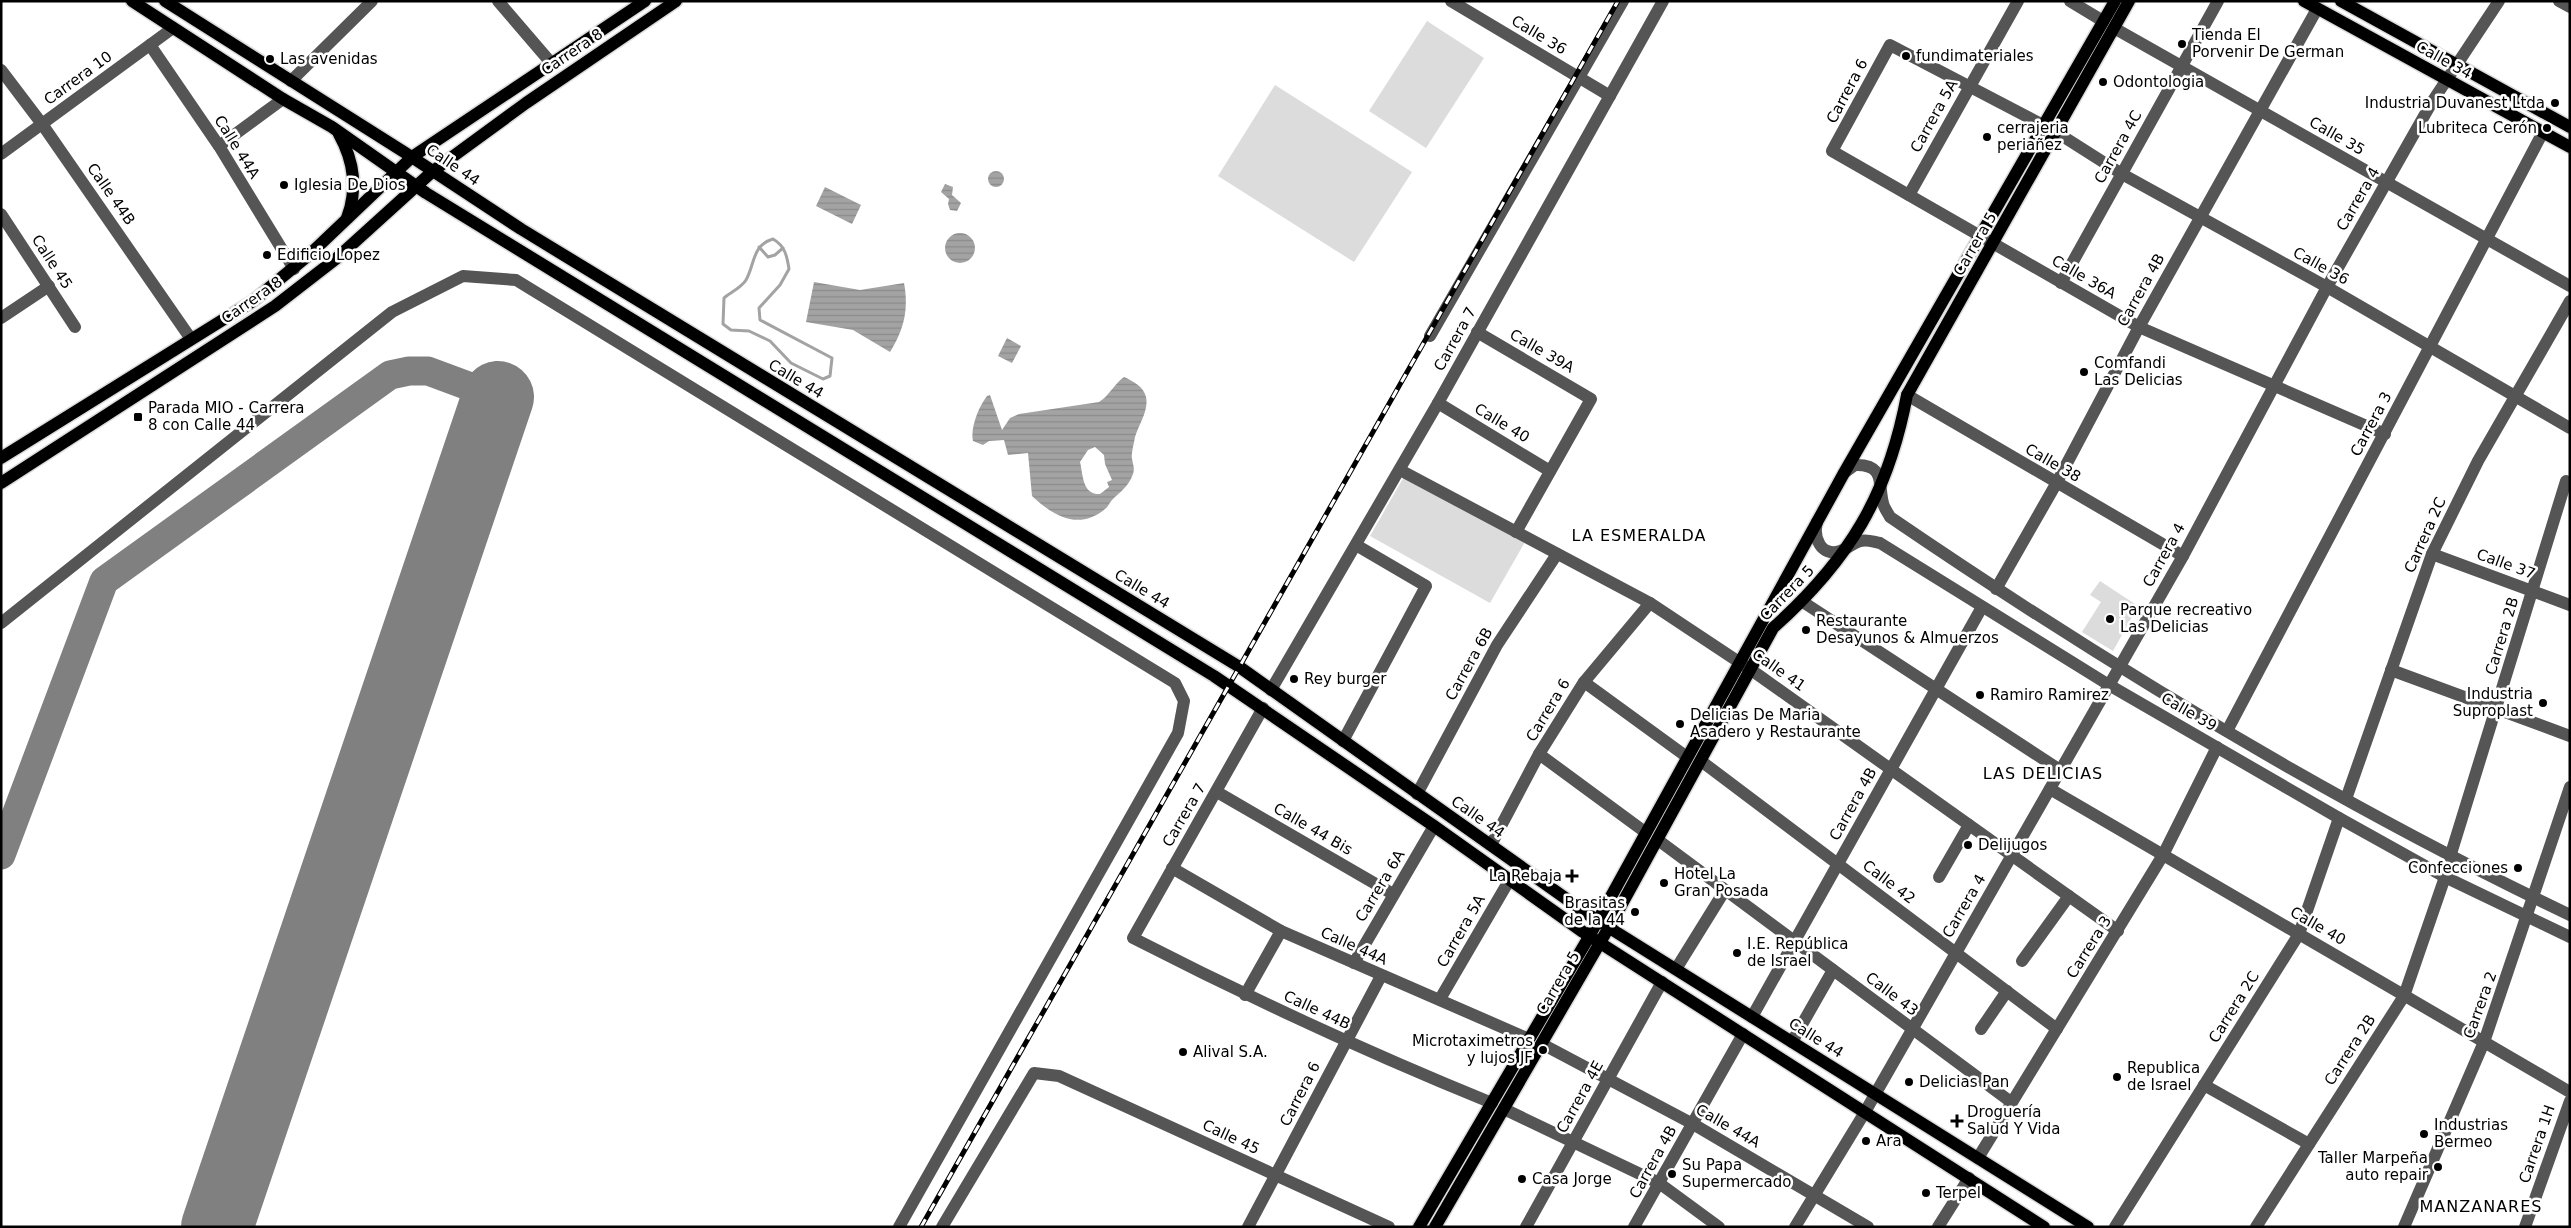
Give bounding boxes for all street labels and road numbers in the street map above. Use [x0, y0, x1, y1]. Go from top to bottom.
street label: Calle 36 [1508, 12, 1570, 58]
street label: Carrera 8 [538, 25, 606, 79]
street label: Calle 34 [2413, 37, 2475, 83]
street label: Carrera 10 [40, 47, 116, 109]
street label: Carrera 6 [1823, 56, 1871, 126]
street label: Carrera 5A [1907, 76, 1962, 156]
street label: Carrera 4C [2091, 107, 2145, 187]
street label: Calle 44A [210, 112, 264, 183]
street label: Calle 35 [2306, 113, 2368, 159]
street label: Calle 44 [423, 140, 483, 190]
street label: Calle 44B [83, 160, 139, 228]
street label: Carrera 4 [2333, 164, 2383, 234]
street label: Carrera 5 [1950, 209, 2000, 279]
street label: Calle 45 [28, 231, 76, 293]
street label: Calle 36 [2290, 243, 2352, 289]
street label: Carrera 4B [2114, 250, 2168, 330]
street label: Calle 36A [2049, 251, 2120, 303]
street label: Carrera 8 [218, 272, 286, 328]
street label: Carrera 7 [1430, 304, 1480, 374]
street label: Calle 39A [1507, 325, 1578, 377]
street label: Calle 44 [765, 356, 827, 402]
street label: Carrera 3 [2347, 389, 2395, 459]
street label: Calle 40 [1471, 400, 1533, 446]
street label: Calle 38 [2022, 440, 2084, 486]
street label: Carrera 2C [2400, 494, 2450, 576]
street label: Carrera 4 [2139, 520, 2189, 590]
street label: Calle 37 [2474, 545, 2538, 583]
street label: Carrera 5 [1756, 561, 1818, 625]
street label: Calle 44 [1111, 566, 1173, 612]
street label: Carrera 2B [2482, 595, 2522, 677]
street label: Carrera 6B [1442, 624, 1496, 704]
street label: Calle 41 [1749, 645, 1809, 695]
street label: Carrera 6 [1522, 675, 1574, 745]
street label: Calle 39 [2158, 689, 2220, 735]
street label: Carrera 4B [1826, 764, 1880, 844]
street label: Carrera 7 [1159, 780, 1209, 850]
street label: Calle 44 [1448, 792, 1508, 842]
street label: Calle 44 Bis [1270, 799, 1356, 859]
street label: Carrera 6A [1352, 846, 1409, 925]
street label: Calle 42 [1859, 856, 1919, 908]
street label: Carrera 4 [1939, 871, 1989, 941]
street label: Carrera 5A [1433, 891, 1489, 970]
street label: Calle 40 [2287, 903, 2349, 949]
street label: Carrera 3 [2063, 912, 2115, 982]
street label: Calle 44A [1318, 923, 1391, 969]
street label: Carrera 5 [1533, 948, 1583, 1018]
street label: Calle 43 [1862, 968, 1922, 1020]
street label: Carrera 2C [2205, 968, 2263, 1046]
street label: Carrera 2 [2460, 969, 2500, 1041]
street label: Calle 44B [1281, 987, 1353, 1033]
street label: Carrera 2B [2321, 1011, 2379, 1089]
street label: Calle 44 [1785, 1014, 1847, 1062]
street label: Carrera 4E [1553, 1058, 1607, 1136]
street label: Carrera 6 [1276, 1059, 1324, 1129]
street label: Calle 44A [1693, 1100, 1764, 1152]
street label: Carrera 1H [2515, 1102, 2559, 1186]
street label: Calle 45 [1200, 1116, 1262, 1158]
street label: Carrera 4B [1626, 1122, 1680, 1202]

